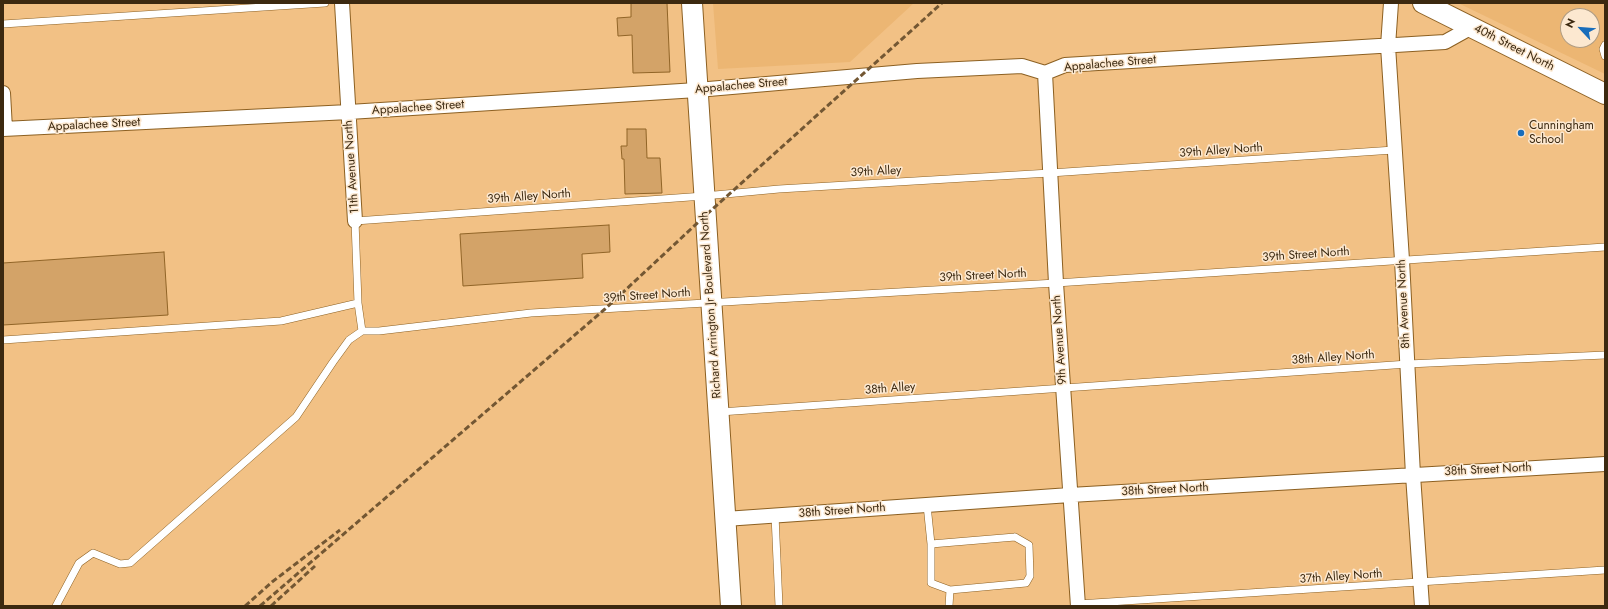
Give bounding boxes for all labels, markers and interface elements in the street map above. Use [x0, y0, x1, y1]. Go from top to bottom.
north arrow [1560, 8, 1600, 48]
text: N [1561, 16, 1579, 31]
street label: 40th Street North [1471, 22, 1557, 74]
street label: Appalachee Street [1063, 53, 1157, 75]
street label: Appalachee Street [694, 75, 788, 97]
street label: Appalachee Street [371, 98, 465, 118]
street label: Appalachee Street [47, 115, 141, 135]
place label: Cunningham School [1529, 119, 1594, 147]
street label: 11th Avenue North [342, 120, 362, 214]
marker: Cunningham School [1516, 128, 1526, 138]
street label: 39th Alley North [1179, 141, 1263, 161]
street label: 39th Alley [850, 163, 902, 181]
street label: 39th Alley North [487, 187, 571, 207]
street label: Richard Arrington Jr Boulevard North [697, 211, 725, 399]
street label: 39th Street North [1262, 245, 1350, 265]
street label: 8th Avenue North [1394, 259, 1414, 349]
street label: 39th Street North [939, 267, 1027, 285]
street label: 39th Street North [603, 286, 691, 306]
street label: 9th Avenue North [1050, 295, 1070, 385]
street label: 38th Alley North [1291, 348, 1375, 368]
street label: 38th Alley [864, 380, 916, 398]
street label: 38th Street North [1444, 461, 1532, 479]
street label: 38th Street North [1121, 481, 1209, 499]
street label: 38th Street North [798, 501, 886, 521]
street label: 37th Alley North [1299, 567, 1383, 587]

